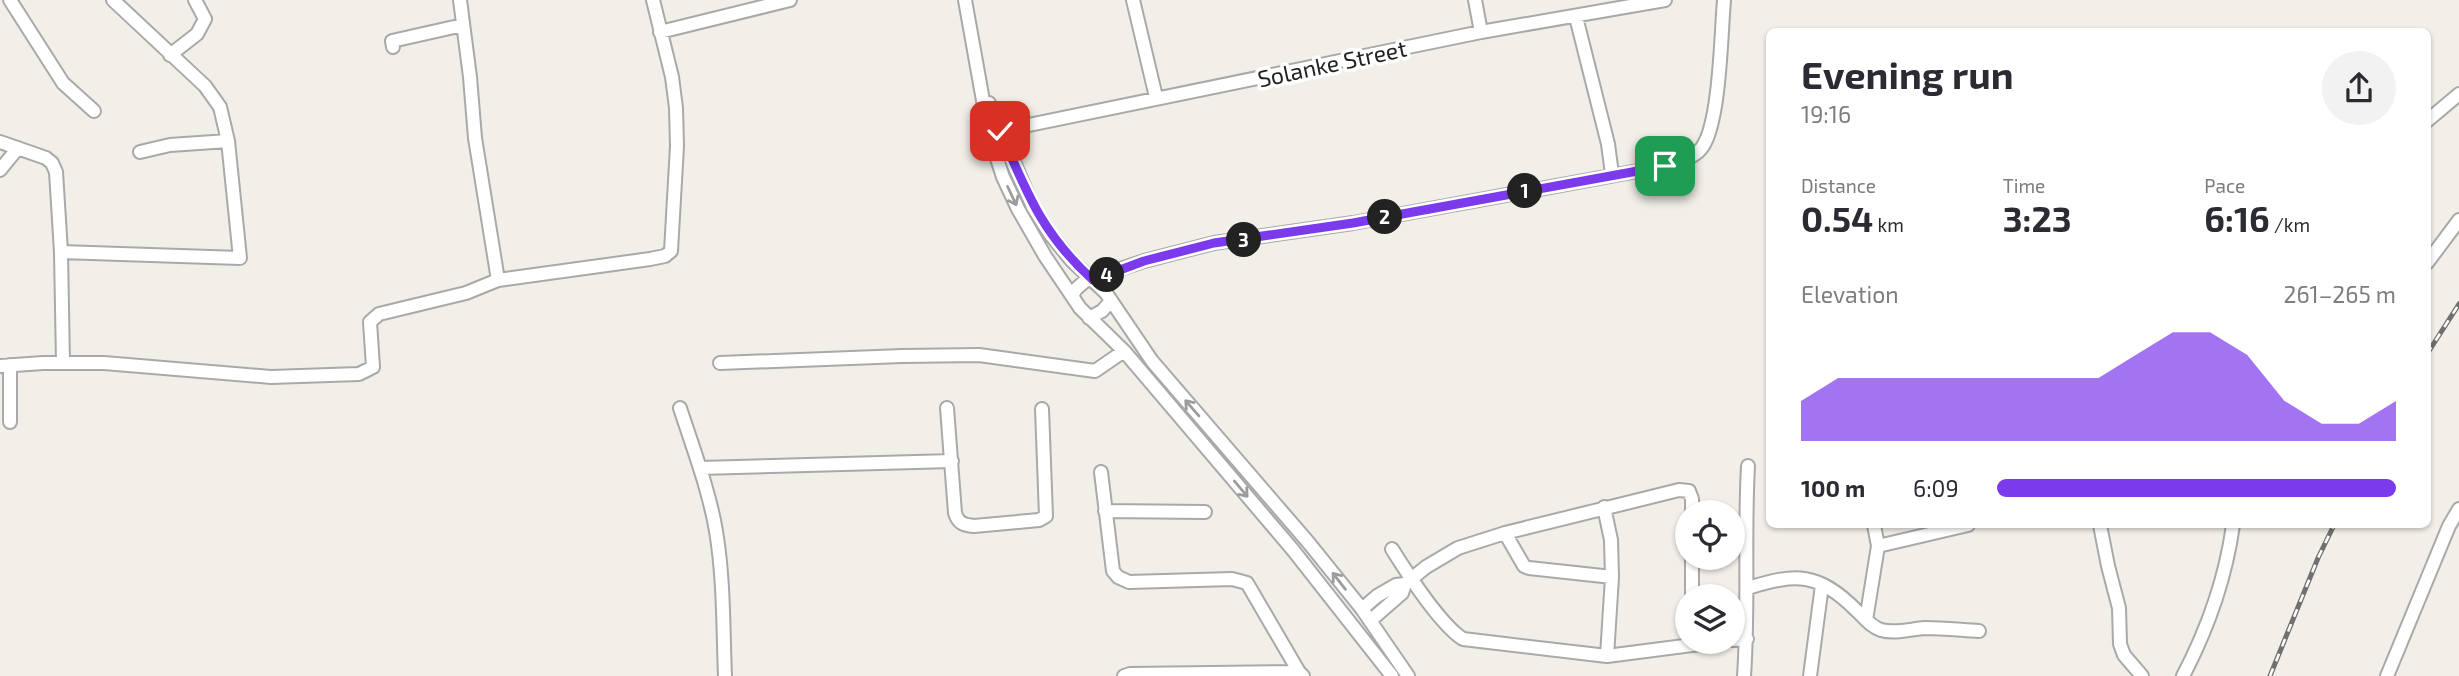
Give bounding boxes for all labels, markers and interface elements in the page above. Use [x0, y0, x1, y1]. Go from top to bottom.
street label: Solanke Street [1255, 34, 1409, 92]
text: Evening run [1801, 51, 2014, 97]
button: share [2322, 51, 2396, 125]
text: 19:16 [1801, 100, 1851, 128]
pin [970, 101, 1030, 161]
icon: check [981, 112, 1019, 150]
pin [1635, 136, 1695, 196]
icon: arrive [1646, 147, 1684, 185]
pin: 1 [1508, 174, 1542, 208]
text: Distance [1801, 174, 1876, 197]
text: Time [2003, 174, 2045, 197]
text: Pace [2204, 174, 2245, 197]
text: 1 [1520, 179, 1529, 202]
one-way arrow [1006, 185, 1019, 206]
text: 0.54 [1801, 197, 1873, 239]
text: 3:23 [2003, 197, 2072, 239]
text: 6:16 [2204, 197, 2270, 239]
pin: 2 [1368, 200, 1402, 234]
text: 2 [1379, 205, 1390, 228]
text: km [1873, 213, 1904, 236]
text: /km [2270, 213, 2310, 236]
pin: 3 [1226, 222, 1262, 258]
text: 3 [1238, 228, 1249, 251]
pin: 4 [1090, 258, 1124, 292]
text: 4 [1100, 263, 1113, 286]
text: Elevation [1801, 280, 1899, 308]
text: 261–265 m [2283, 280, 2396, 308]
one-way arrow [1184, 399, 1200, 417]
text: 100 m [1801, 474, 1865, 502]
text: 6:09 [1913, 474, 1959, 502]
one-way arrow [1233, 480, 1249, 498]
map controls [1675, 500, 1745, 654]
button: locate [1675, 500, 1745, 570]
one-way arrow [1332, 573, 1347, 591]
button: layers [1675, 584, 1745, 654]

